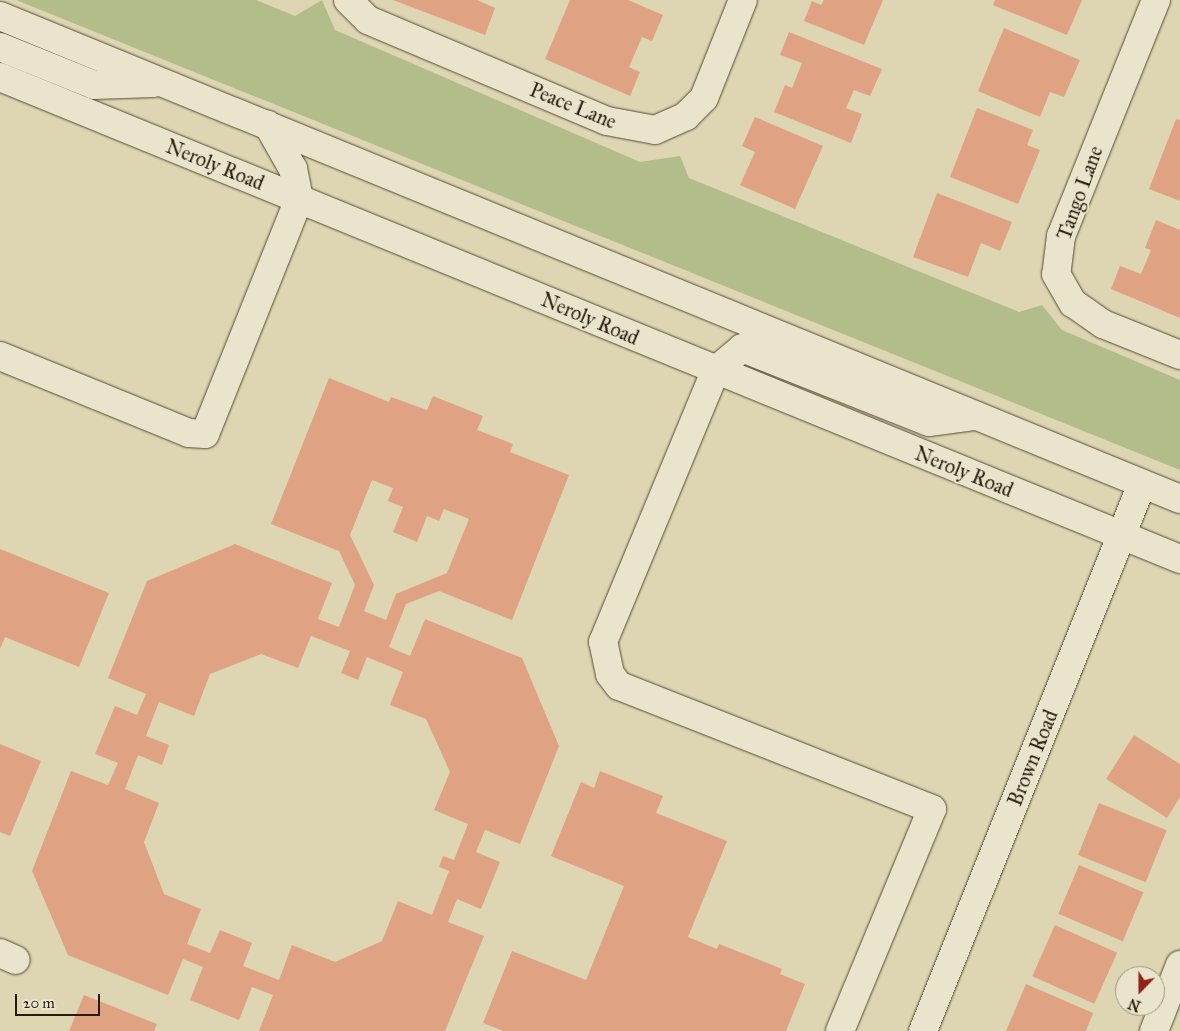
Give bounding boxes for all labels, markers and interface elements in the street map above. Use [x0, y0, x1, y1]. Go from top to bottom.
street label: Peace Lane [526, 78, 620, 134]
street label: Neroly Road [162, 134, 268, 196]
street label: Tango Lane [1052, 143, 1108, 243]
street label: Neroly Road [537, 288, 643, 350]
street label: Neroly Road [911, 441, 1017, 503]
street label: Brown Road [1003, 706, 1063, 810]
north arrow [1115, 966, 1165, 1016]
scale bar [18, 984, 102, 1016]
text: 20 m [23, 994, 55, 1012]
text: N [1126, 994, 1143, 1015]

